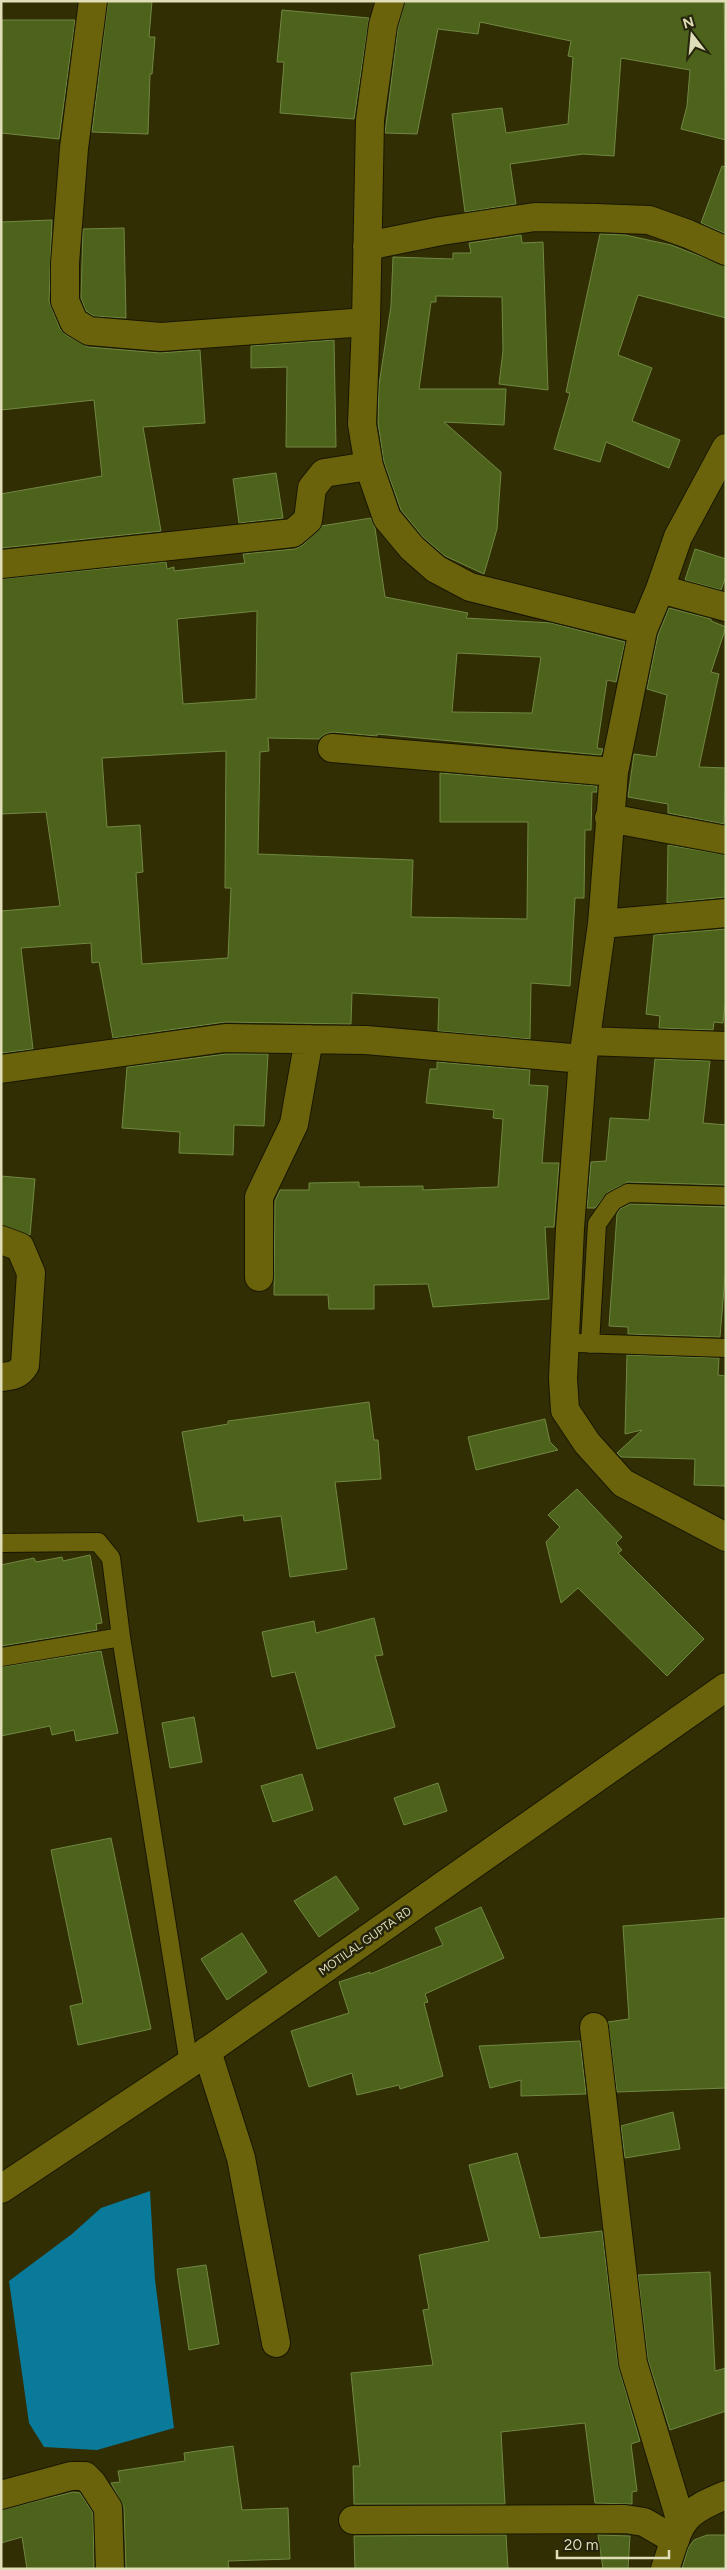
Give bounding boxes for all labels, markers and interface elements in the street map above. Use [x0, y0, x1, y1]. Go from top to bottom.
north arrow [667, 10, 717, 60]
text: N [681, 13, 696, 33]
street label: MOTILAL GUPTA RD [316, 1904, 414, 1978]
scale bar [557, 2528, 670, 2560]
text: 20 m [564, 2536, 598, 2554]

